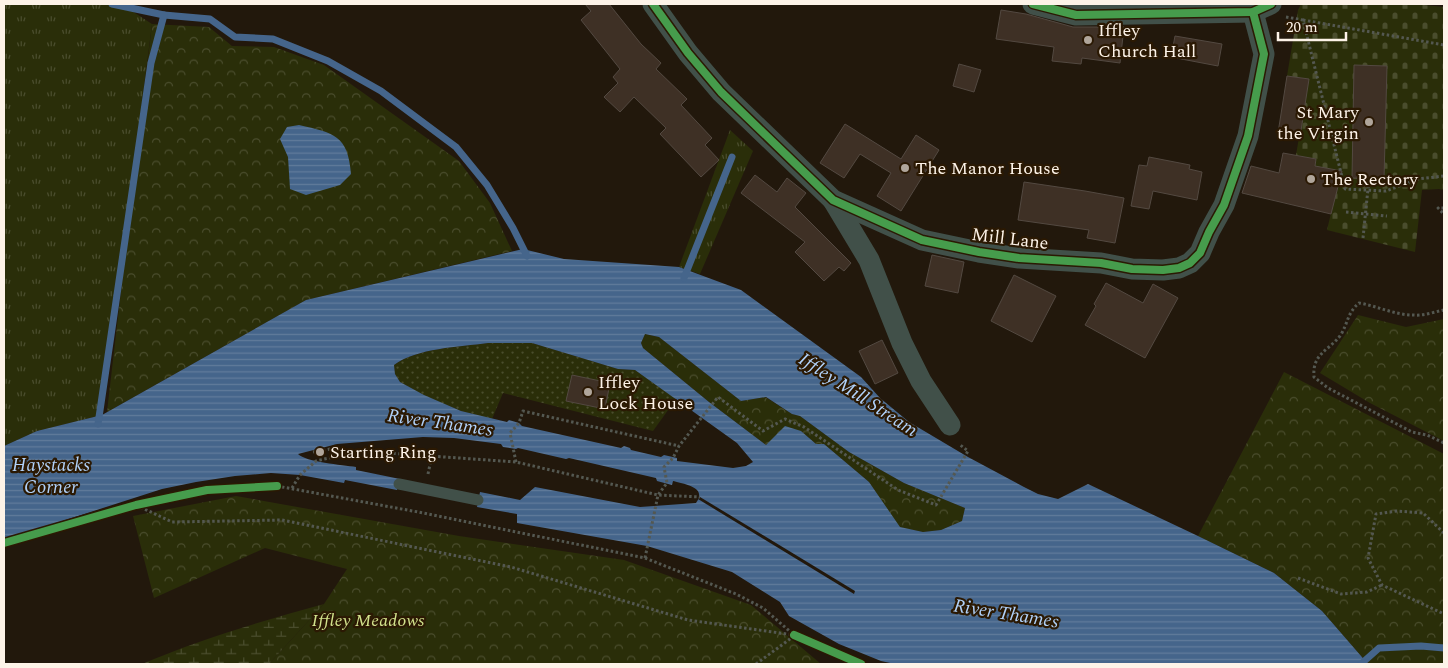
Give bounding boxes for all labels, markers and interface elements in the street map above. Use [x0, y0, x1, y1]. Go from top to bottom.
scale bar [1278, 10, 1346, 42]
text: 20 m [1286, 16, 1318, 39]
place label: Iffley Church Hall [1098, 17, 1196, 65]
marker: Iffley Church Hall [1082, 34, 1094, 46]
place label: St Mary the Virgin [1277, 99, 1360, 147]
marker: St Mary the Virgin [1363, 116, 1375, 128]
place label: The Manor House [915, 155, 1060, 182]
marker: The Manor House [899, 162, 911, 174]
place label: The Rectory [1321, 166, 1419, 193]
marker: The Rectory [1305, 173, 1317, 185]
street label: Mill Lane [970, 221, 1050, 257]
water label: Iffley Mill Stream [793, 346, 924, 445]
place label: Iffley Lock House [598, 369, 693, 417]
marker: Iffley Lock House [582, 386, 594, 398]
water label: River Thames [385, 401, 495, 445]
place label: Starting Ring [330, 439, 437, 466]
marker: Starting Ring [314, 446, 326, 458]
water label: Haystacks Corner [12, 451, 90, 502]
water label: River Thames [951, 591, 1061, 637]
park label: Iffley Meadows [312, 607, 425, 634]

